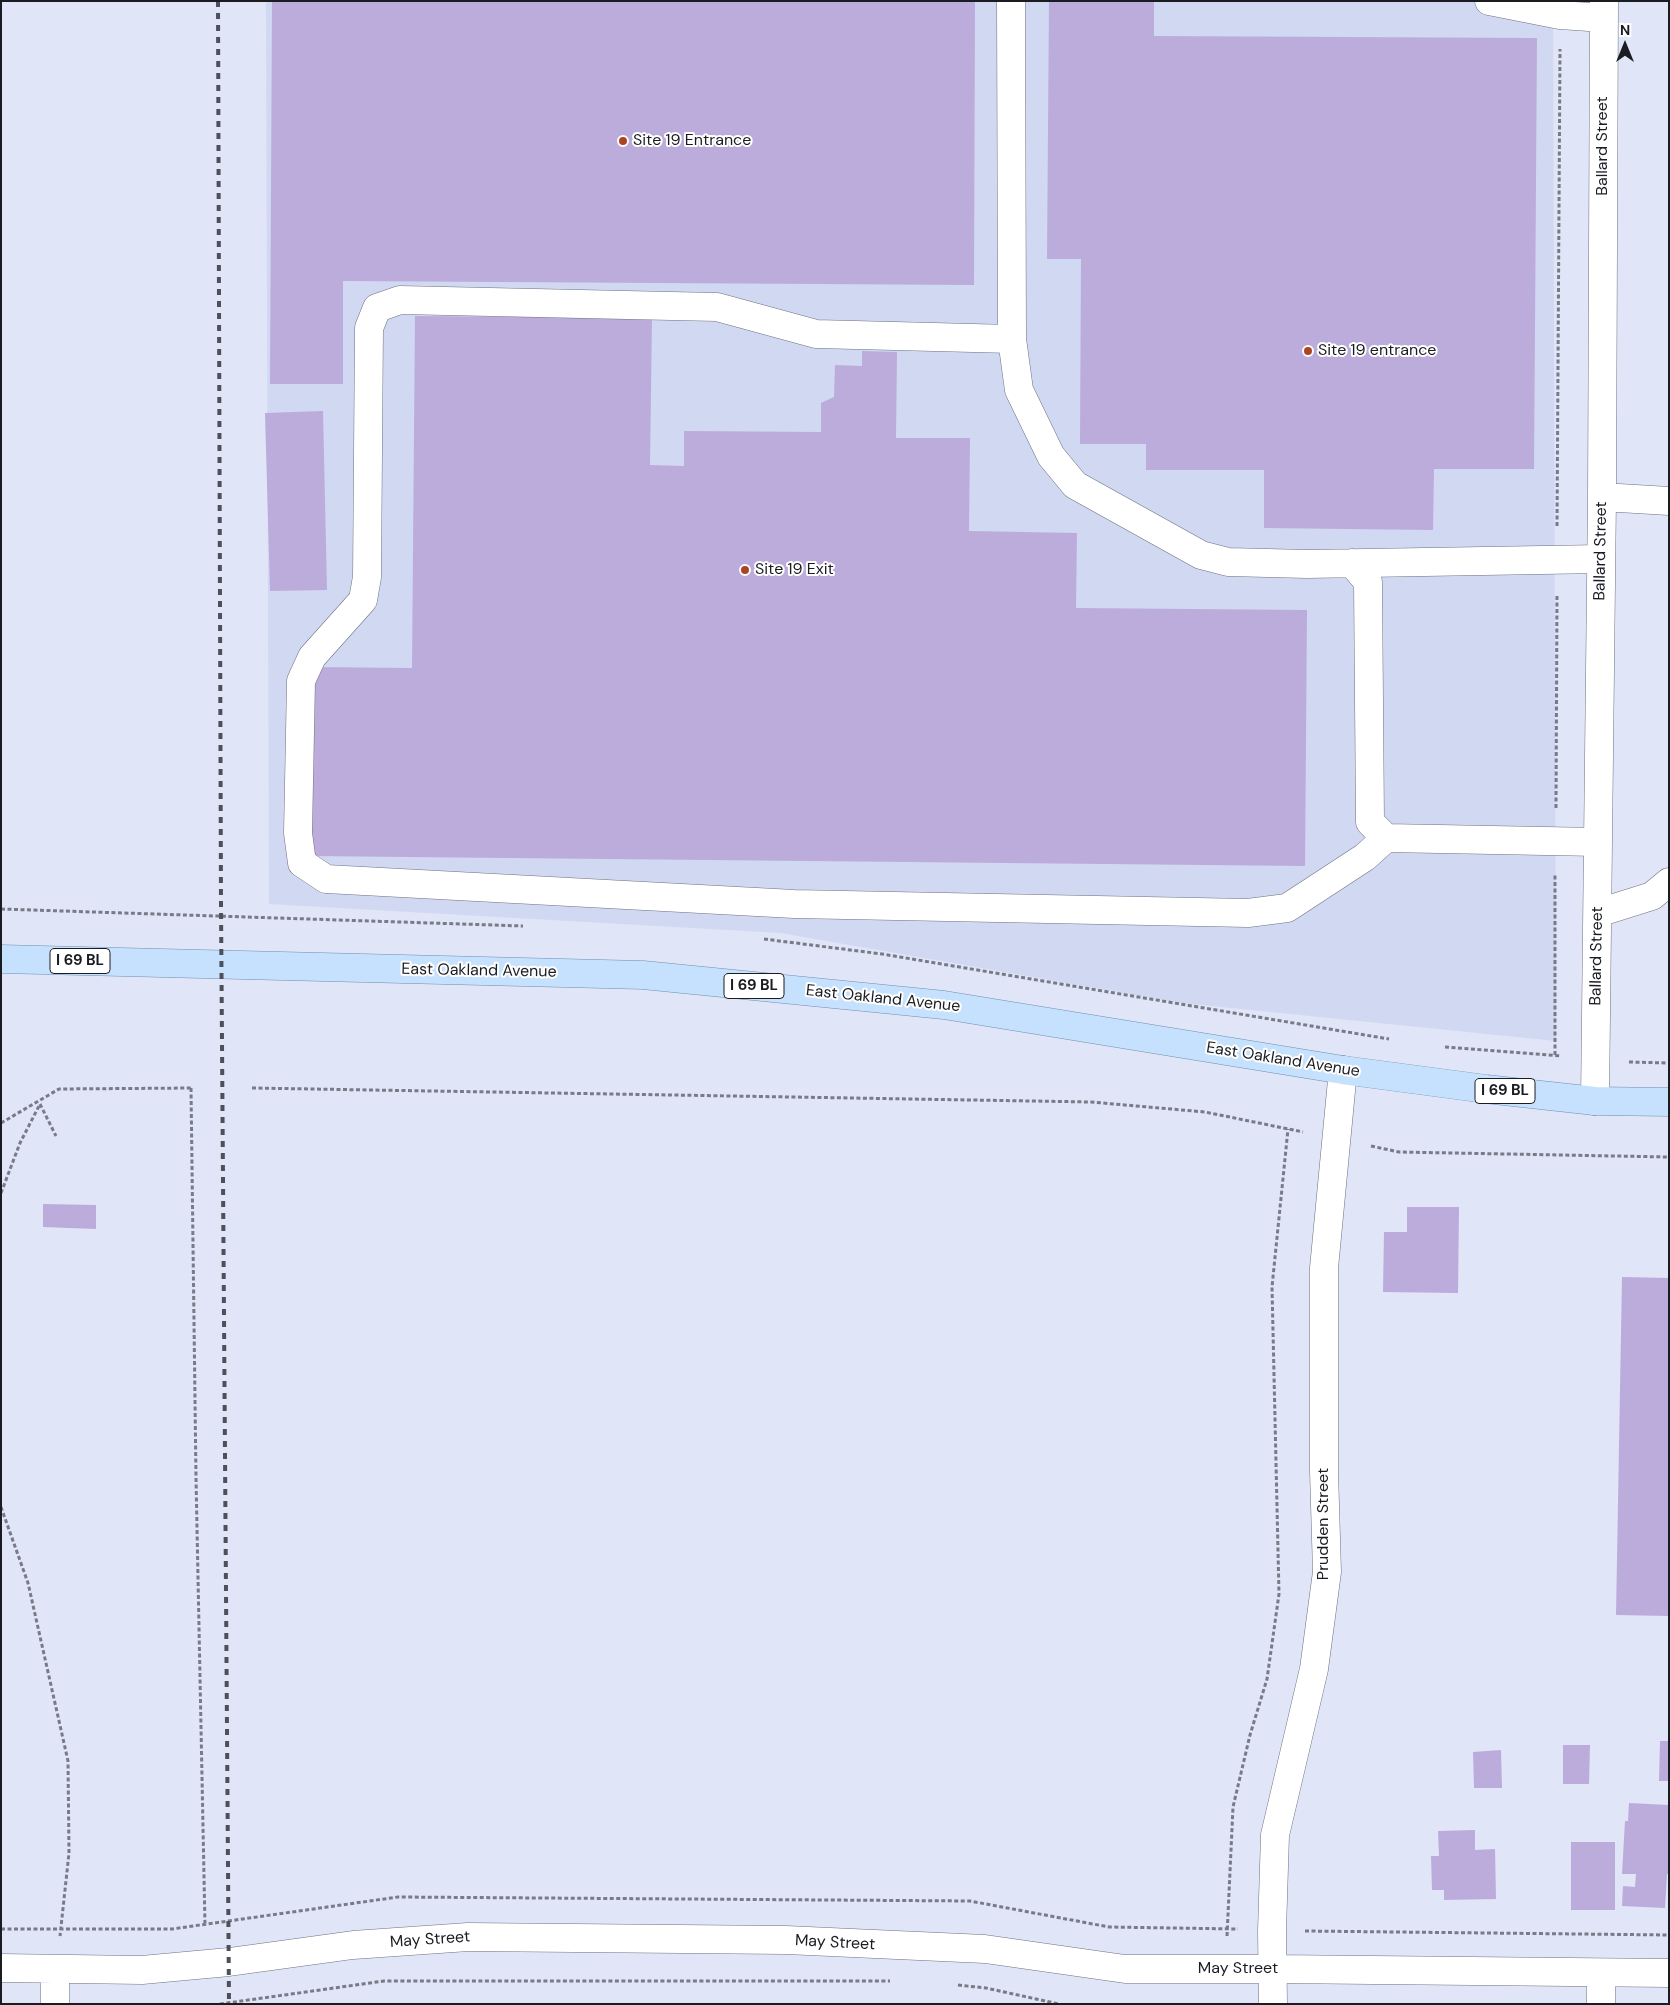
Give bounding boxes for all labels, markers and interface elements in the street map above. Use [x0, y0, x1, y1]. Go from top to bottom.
north arrow [1600, 20, 1650, 70]
text: N [1620, 21, 1630, 39]
street label: Ballard Street [1593, 96, 1613, 196]
place label: Site 19 Entrance [633, 131, 751, 151]
marker: Site 19 Entrance [617, 135, 629, 147]
place label: Site 19 entrance [1318, 341, 1436, 361]
marker: Site 19 entrance [1302, 345, 1314, 357]
street label: Ballard Street [1591, 501, 1611, 601]
place label: Site 19 Exit [755, 560, 834, 580]
marker: Site 19 Exit [739, 564, 751, 576]
street label: Ballard Street [1587, 906, 1607, 1006]
road number: I 69 BL [50, 948, 110, 974]
street label: East Oakland Avenue [401, 960, 557, 982]
road number: I 69 BL [724, 974, 784, 998]
street label: East Oakland Avenue [805, 981, 961, 1017]
street label: East Oakland Avenue [1205, 1038, 1361, 1082]
road number: I 69 BL [1475, 1078, 1535, 1104]
street label: Prudden Street [1314, 1468, 1334, 1580]
street label: May Street [389, 1928, 471, 1952]
street label: May Street [794, 1931, 876, 1955]
street label: May Street [1198, 1959, 1278, 1979]

